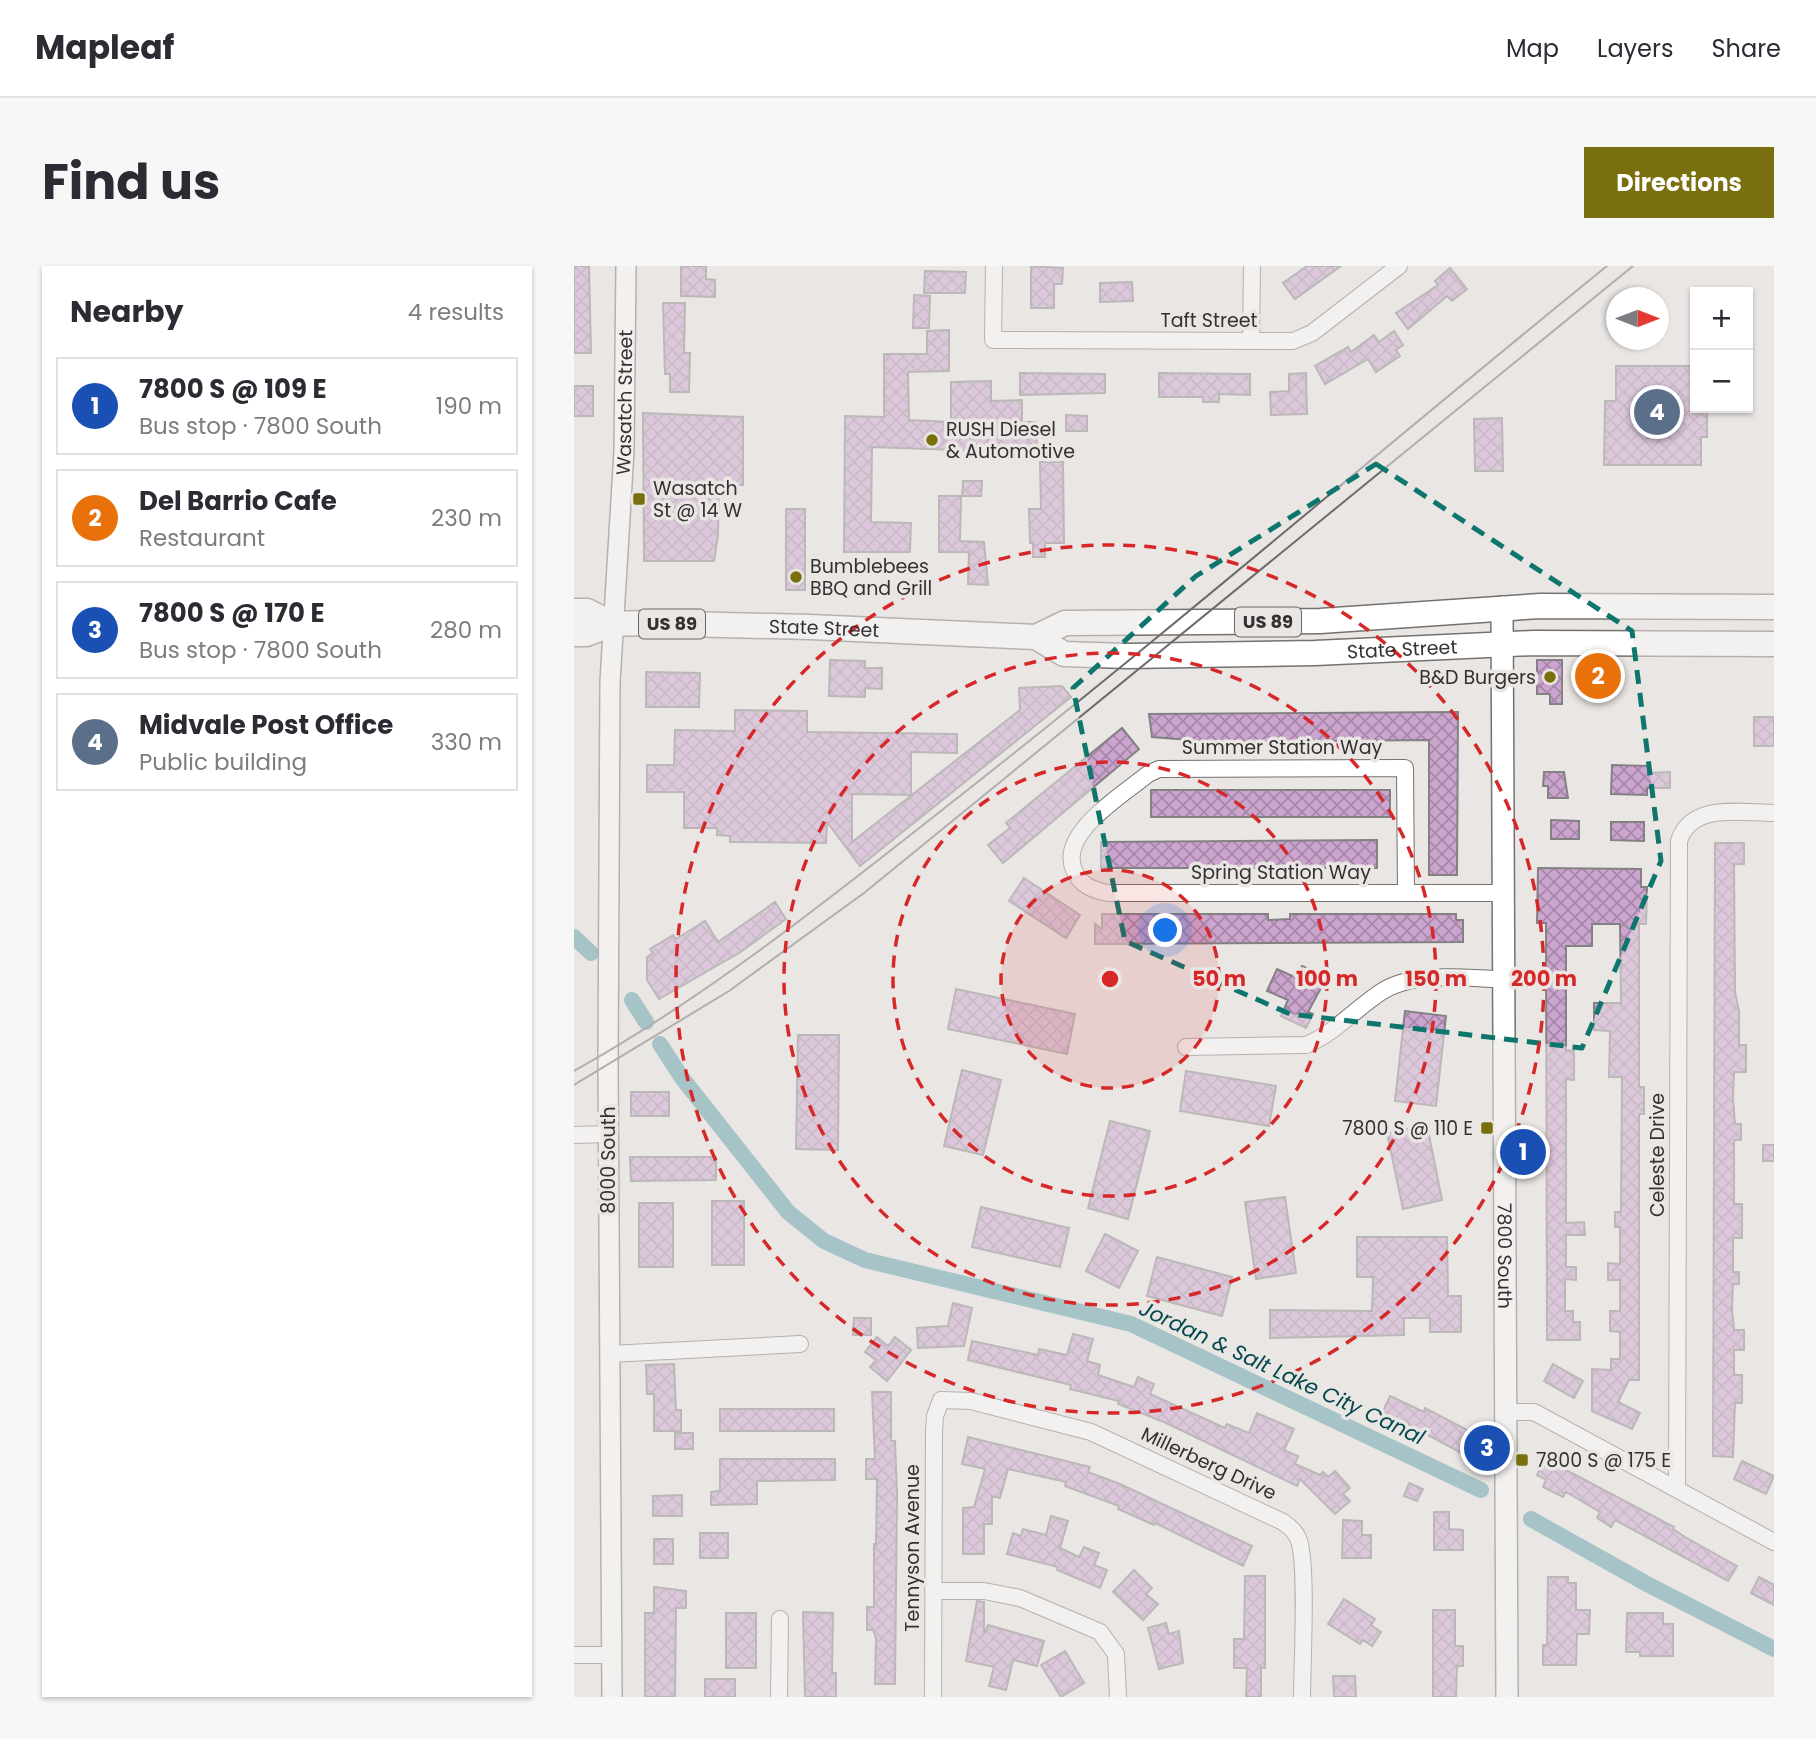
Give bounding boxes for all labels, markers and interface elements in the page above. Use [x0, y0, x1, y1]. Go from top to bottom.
text: Mapleaf [35, 24, 174, 71]
text: Map [1506, 32, 1559, 65]
text: Layers [1597, 32, 1673, 65]
text: Share [1711, 32, 1781, 65]
button: Directions [1584, 147, 1774, 218]
text: Find us [42, 148, 220, 216]
north arrow [1606, 287, 1669, 350]
map controls [1690, 287, 1753, 413]
button: + [1690, 287, 1753, 350]
text: Nearby [70, 290, 184, 333]
text: 4 results [408, 296, 504, 328]
street label: Taft Street [1161, 307, 1258, 334]
street label: Wasatch Street [610, 329, 639, 476]
button: − [1690, 350, 1753, 413]
text: 7800 S @ 109 E [139, 371, 327, 407]
pin: 4 [1634, 386, 1680, 438]
text: 1 [91, 390, 99, 422]
text: 190 m [436, 390, 502, 422]
text: Bus stop · 7800 South [139, 410, 382, 442]
place label: RUSH Diesel & Automotive [946, 416, 1075, 465]
marker: RUSH Diesel & Automotive [924, 432, 940, 448]
place label: Wasatch St @ 14 W [653, 475, 743, 524]
text: Del Barrio Cafe [139, 483, 337, 519]
marker: Wasatch St @ 14 W [631, 491, 647, 507]
text: 2 [88, 502, 102, 534]
text: 230 m [431, 502, 502, 534]
text: Restaurant [139, 522, 265, 554]
place label: Bumblebees BBQ and Grill [810, 553, 932, 602]
marker: Bumblebees BBQ and Grill [788, 569, 804, 585]
text: 7800 S @ 170 E [139, 595, 324, 631]
road number: US 89 [1235, 608, 1301, 636]
road number: US 89 [639, 610, 705, 638]
street label: State Street [769, 613, 880, 644]
text: 3 [88, 614, 102, 646]
text: 280 m [430, 614, 502, 646]
street label: State Street [1346, 633, 1458, 666]
text: Bus stop · 7800 South [139, 634, 382, 666]
pin: 2 [1575, 650, 1621, 702]
place label: B&D Burgers [1419, 664, 1536, 691]
marker: B&D Burgers [1542, 669, 1558, 685]
text: Midvale Post Office [139, 707, 393, 743]
text: 4 [87, 726, 103, 758]
text: 330 m [431, 726, 502, 758]
street label: Summer Station Way [1182, 734, 1382, 761]
text: Public building [139, 746, 307, 778]
street label: Spring Station Way [1191, 859, 1371, 886]
your location [1148, 913, 1182, 947]
text: 50 m [1192, 964, 1246, 993]
text: 100 m [1296, 964, 1358, 993]
text: 150 m [1405, 964, 1467, 993]
text: 200 m [1511, 964, 1577, 993]
centre of rings [1098, 967, 1122, 991]
street label: Celeste Drive [1644, 1093, 1671, 1217]
street label: 8000 South [595, 1106, 622, 1214]
place label: 7800 S @ 110 E [1342, 1115, 1473, 1142]
marker: 7800 S @ 110 E [1479, 1120, 1495, 1136]
pin: 1 [1500, 1126, 1546, 1178]
street label: 7800 South [1491, 1203, 1518, 1309]
water label: Jordan & Salt Lake City Canal [1135, 1294, 1430, 1452]
street label: Millerberg Drive [1137, 1420, 1281, 1507]
pin: 3 [1464, 1422, 1510, 1474]
place label: 7800 S @ 175 E [1536, 1447, 1671, 1474]
marker: 7800 S @ 175 E [1514, 1452, 1530, 1468]
street label: Tennyson Avenue [899, 1464, 926, 1632]

